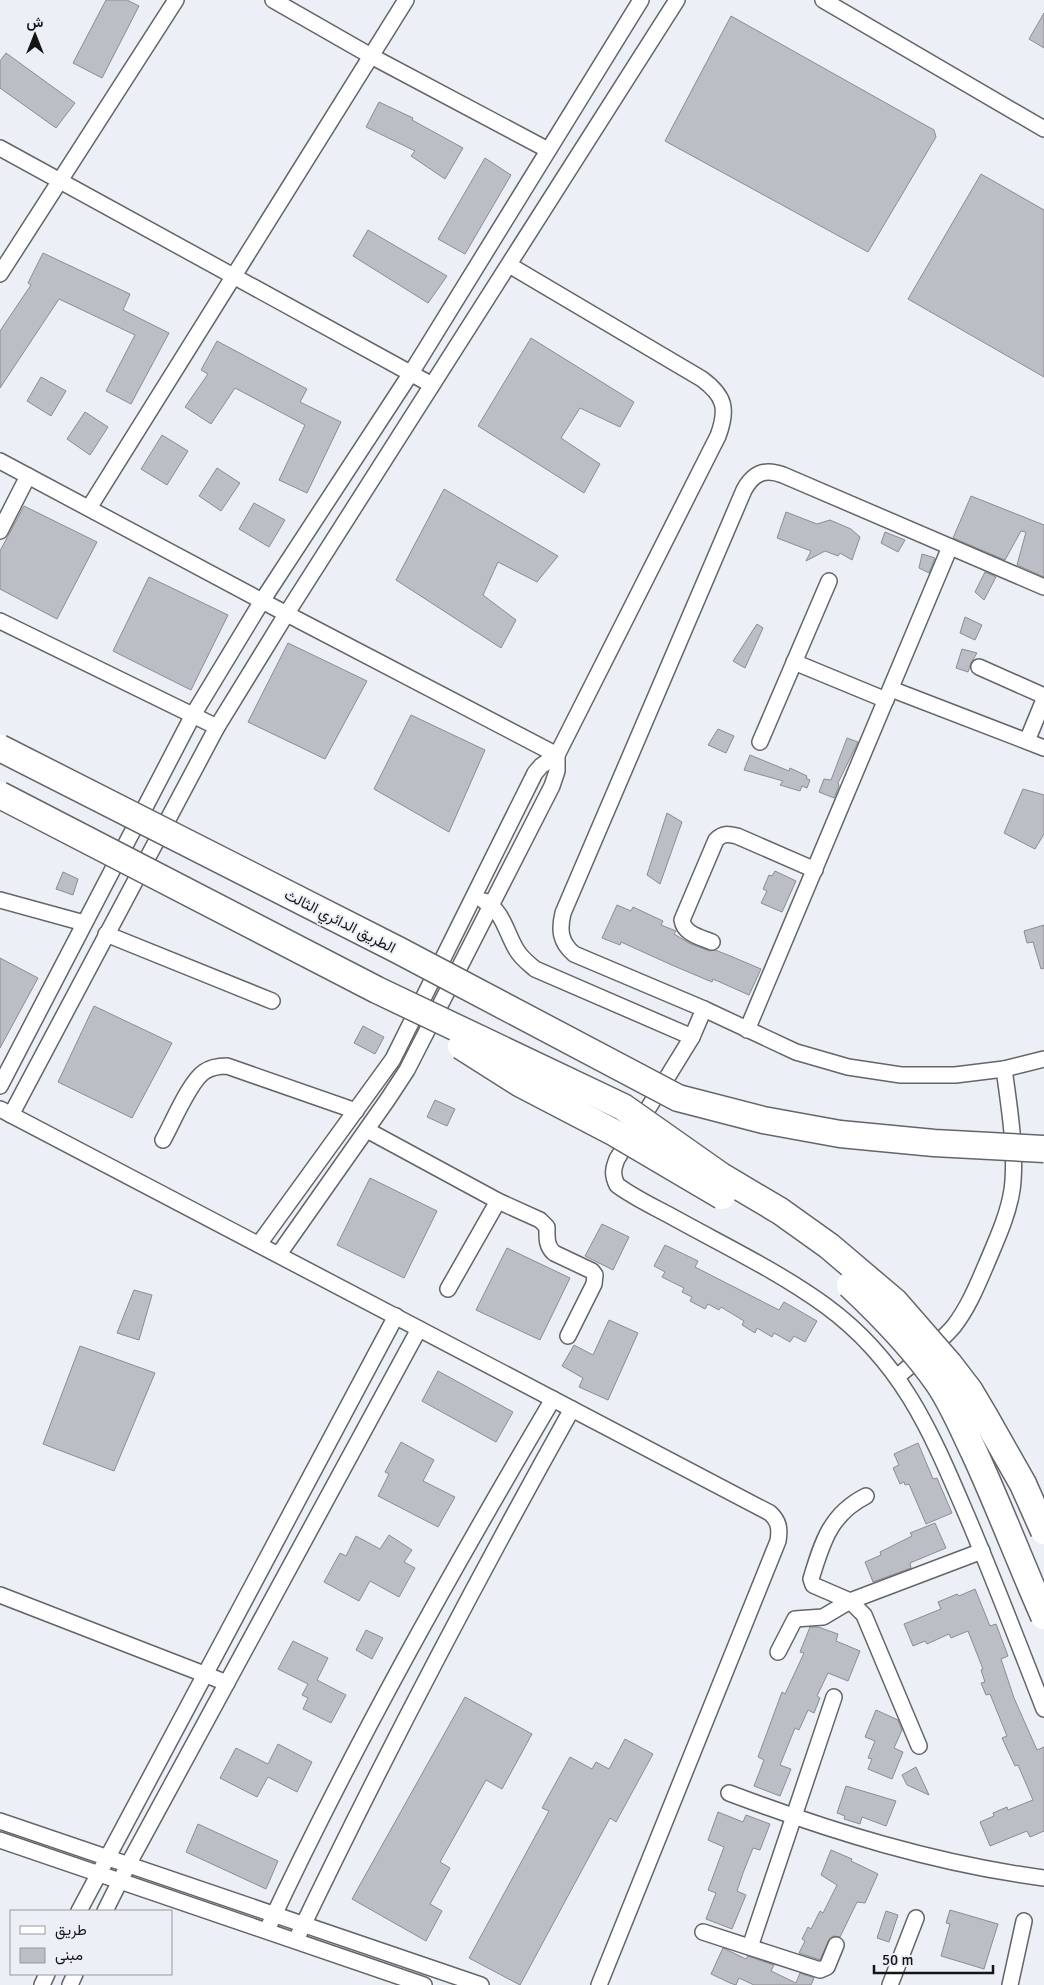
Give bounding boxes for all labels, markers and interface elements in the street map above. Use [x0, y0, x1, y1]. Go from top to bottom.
north arrow [10, 10, 60, 60]
text: ش [27, 14, 44, 31]
street label: الطريق الدائري الثالث [280, 885, 399, 960]
legend [10, 1910, 172, 1975]
text: طريق [55, 1921, 87, 1940]
scale bar [874, 1942, 993, 1974]
text: مبنى [55, 1946, 83, 1965]
text: 50 m [882, 1951, 913, 1969]

